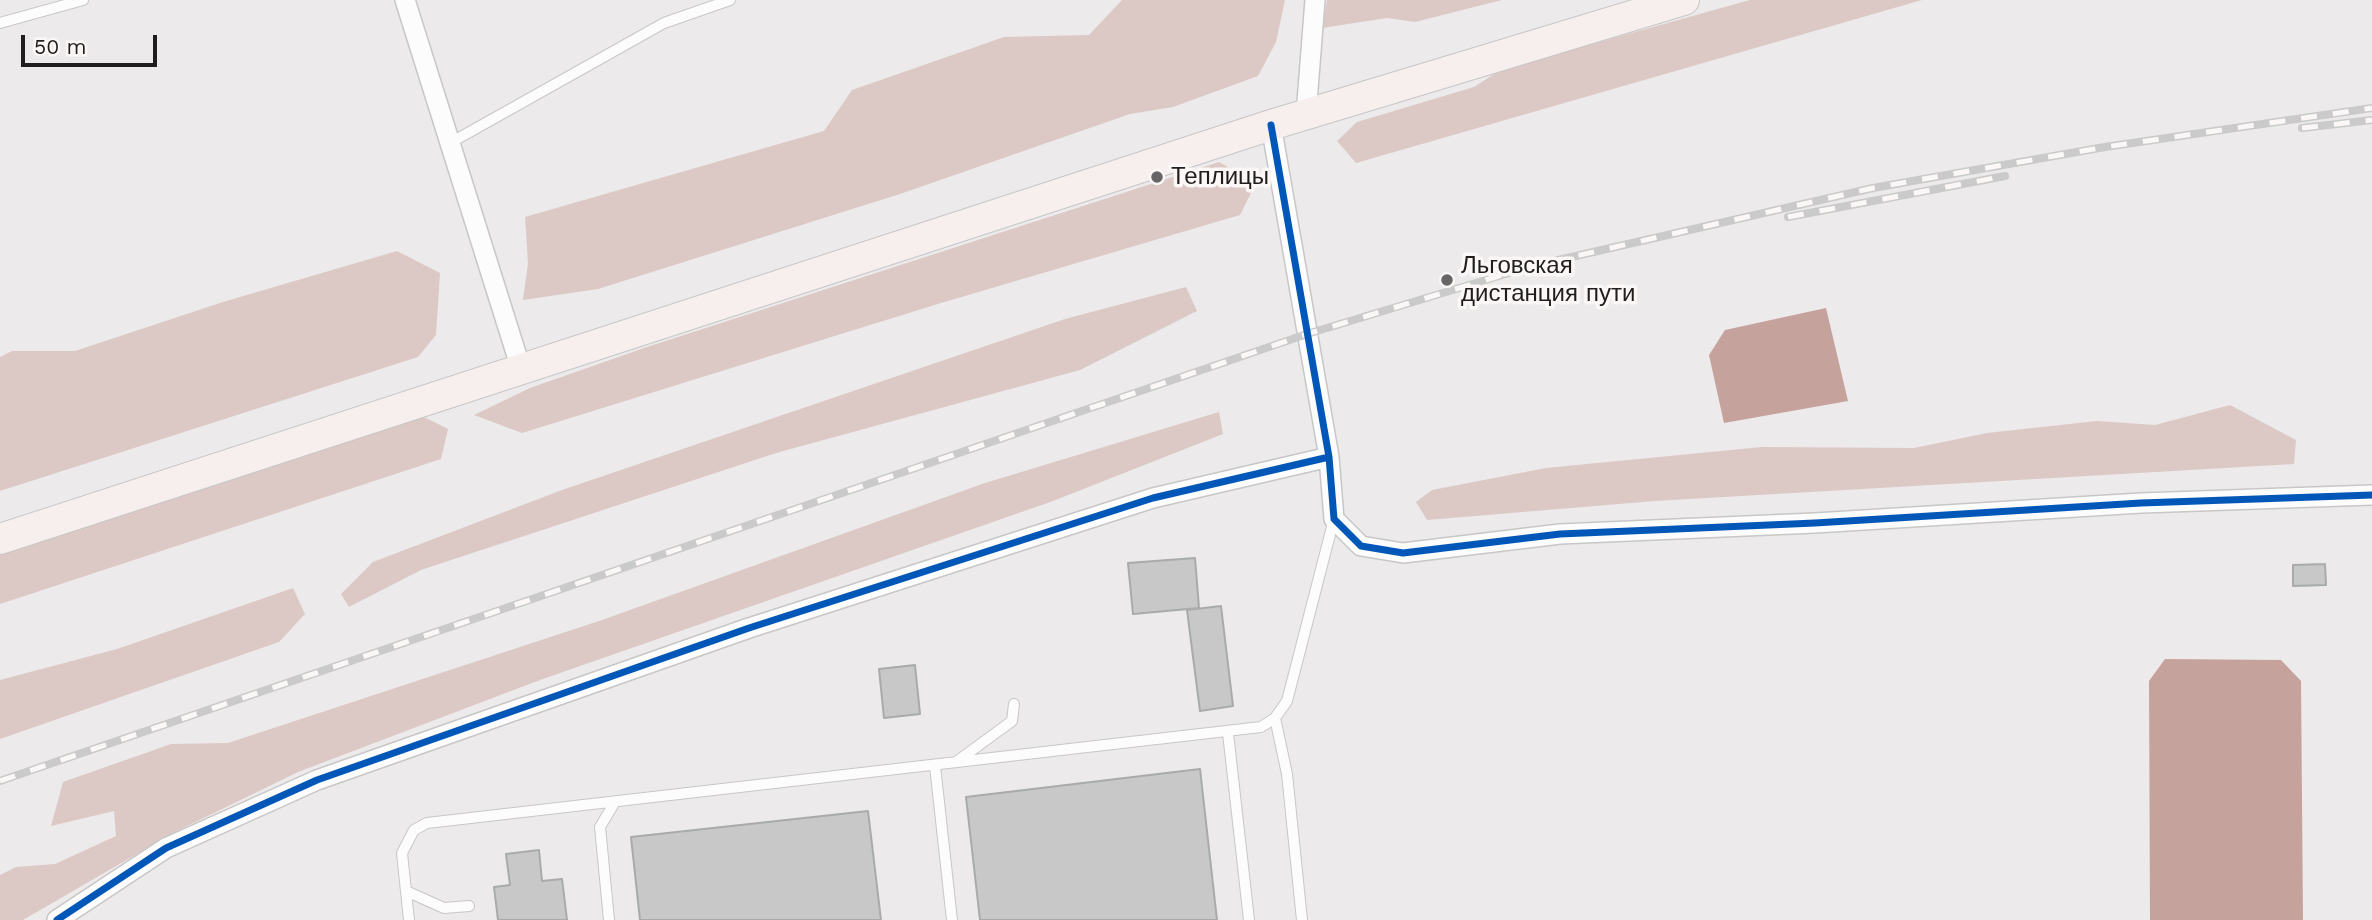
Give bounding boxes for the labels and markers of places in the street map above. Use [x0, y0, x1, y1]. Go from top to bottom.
place label: Теплицы [1171, 163, 1269, 191]
marker: Теплицы [1149, 169, 1165, 185]
place label: Льговская дистанция пути [1461, 252, 1635, 308]
marker: Льговская дистанция пути [1439, 272, 1455, 288]

